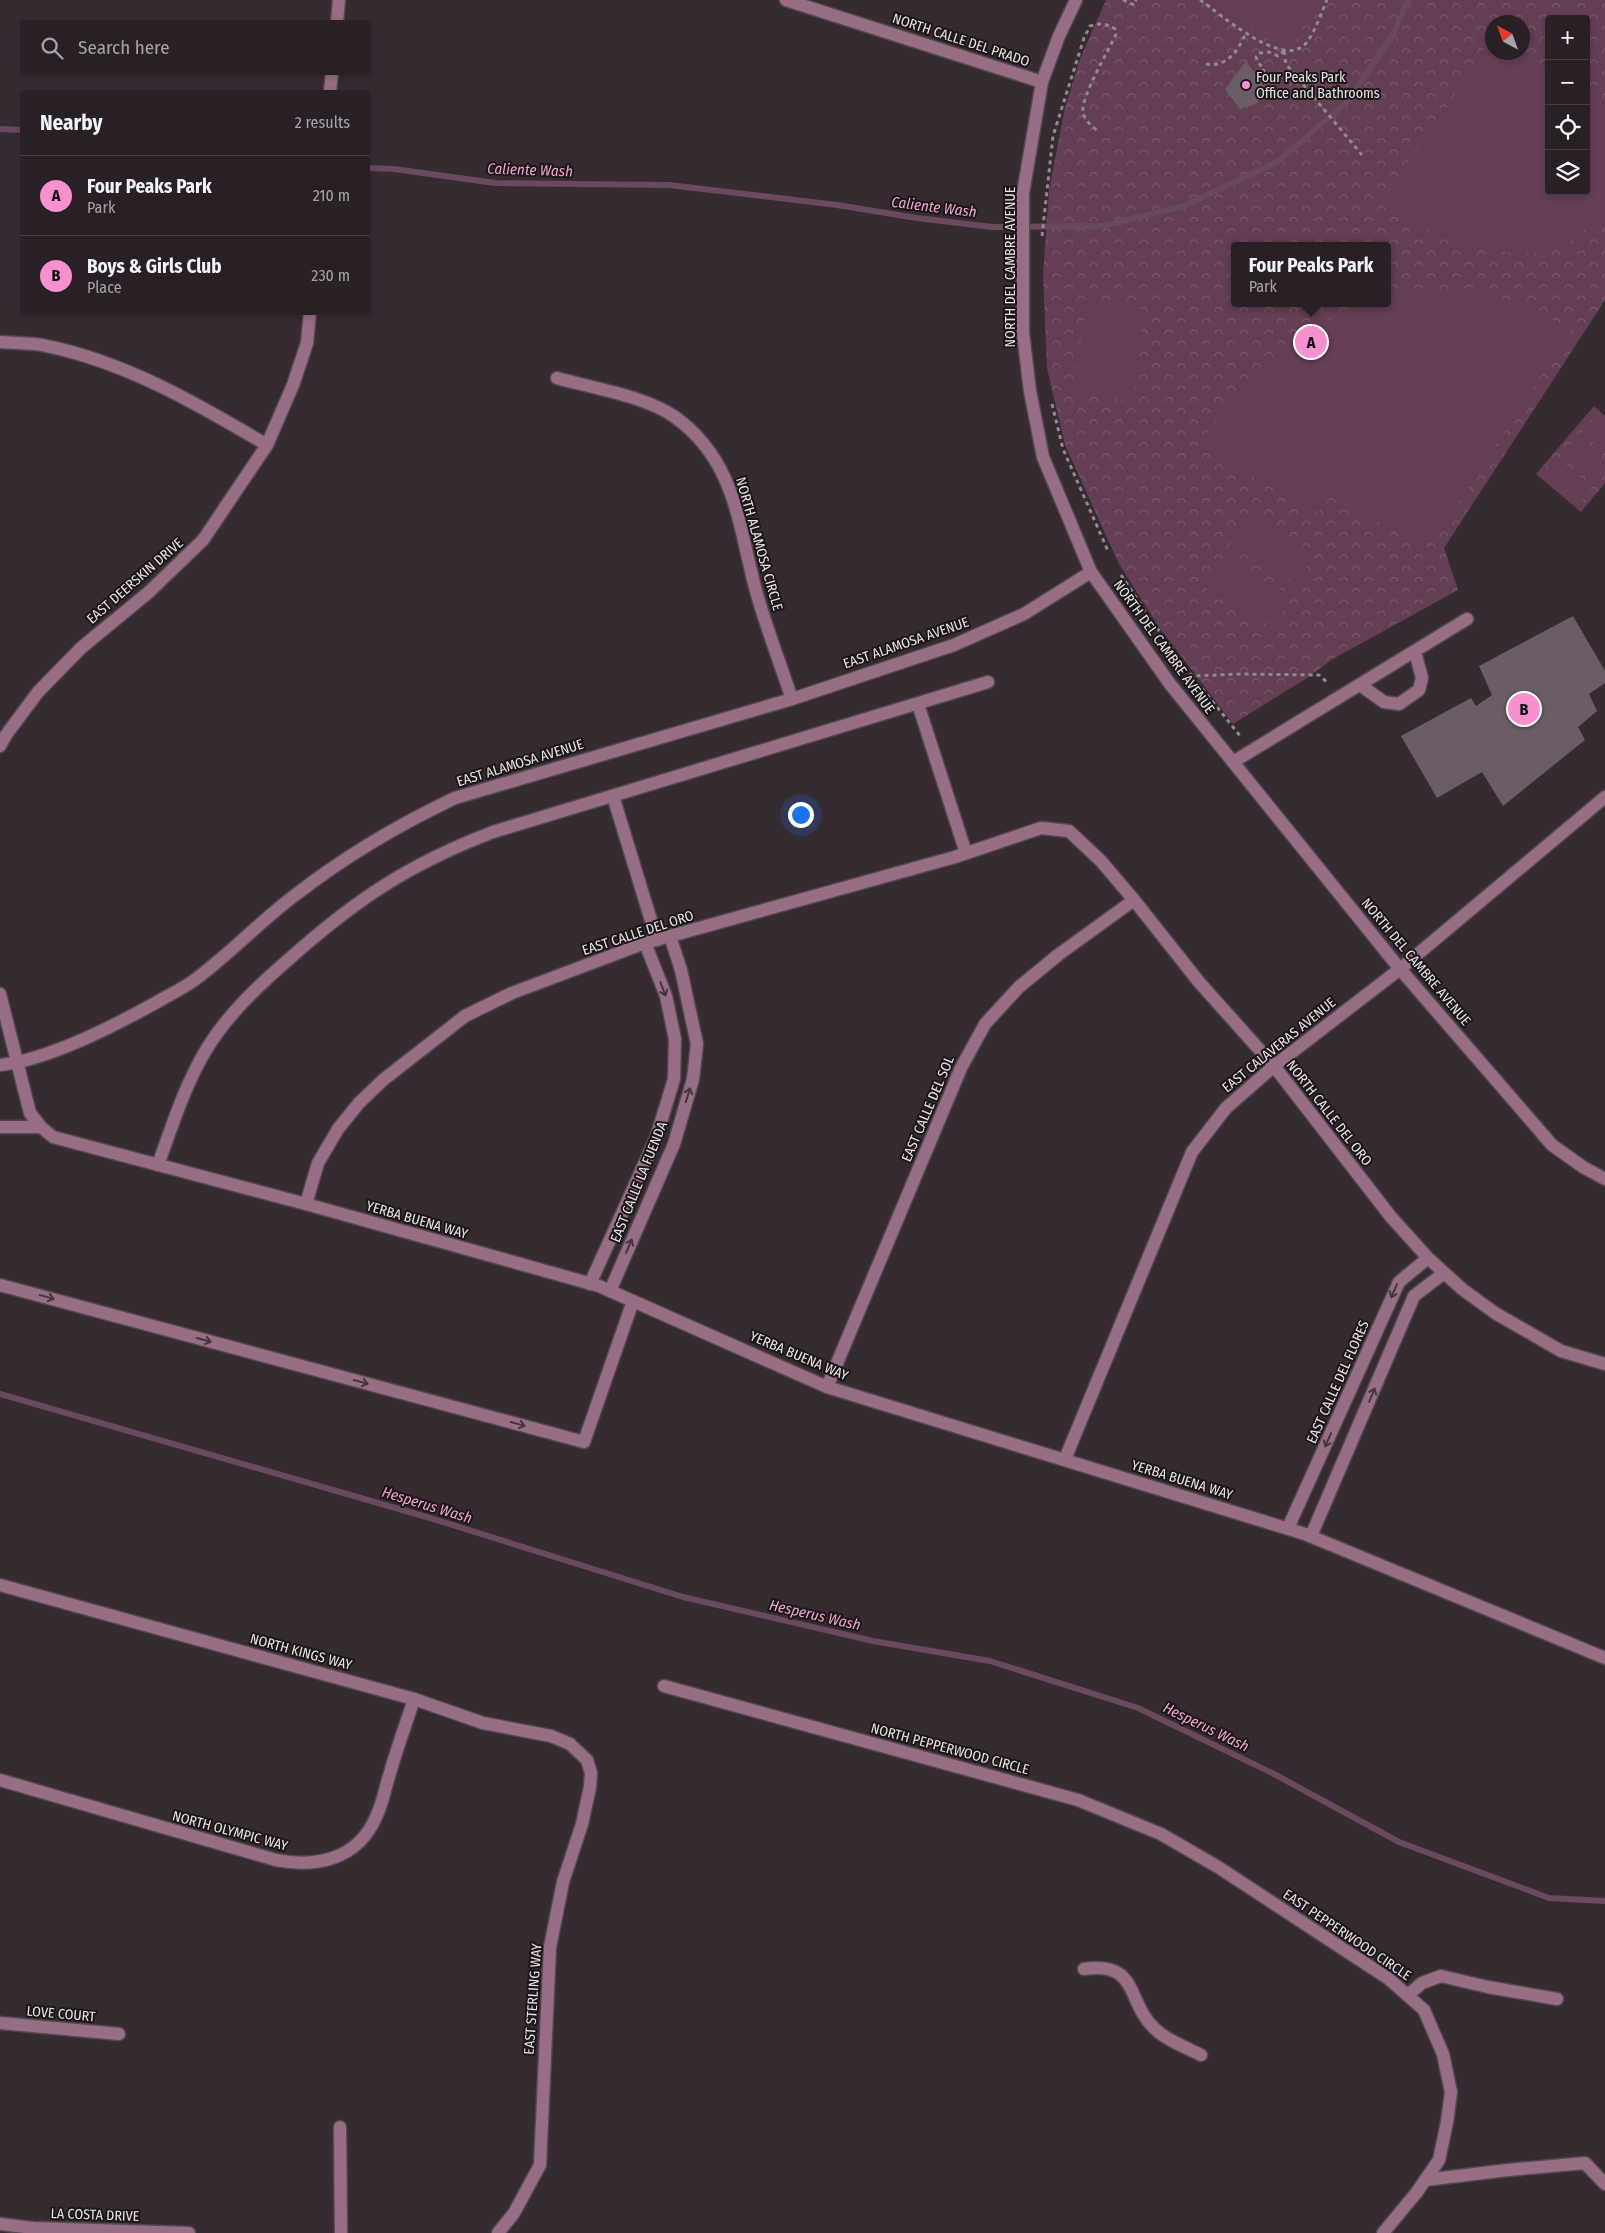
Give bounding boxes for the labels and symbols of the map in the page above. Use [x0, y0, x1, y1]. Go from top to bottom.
street label: NORTH CALLE DEL PRADO [890, 10, 1032, 70]
north arrow [1485, 15, 1530, 60]
place label: Four Peaks Park Office and Bathrooms [1256, 69, 1380, 102]
marker: Four Peaks Park Office and Bathrooms [1240, 79, 1252, 91]
water label: Caliente Wash [487, 160, 573, 180]
street label: NORTH DEL CAMBRE AVENUE [1002, 186, 1019, 347]
water label: Caliente Wash [890, 193, 978, 221]
pin: A [1295, 323, 1327, 361]
street label: NORTH ALAMOSA CIRCLE [732, 475, 786, 613]
street label: EAST DEERSKIN DRIVE [83, 534, 187, 627]
street label: NORTH DEL CAMBRE AVENUE [1110, 577, 1218, 717]
street label: EAST ALAMOSA AVENUE [841, 613, 971, 672]
pin: B [1508, 690, 1540, 728]
street label: EAST ALAMOSA AVENUE [455, 736, 586, 790]
your location [788, 802, 814, 828]
street label: NORTH DEL CAMBRE AVENUE [1358, 895, 1474, 1029]
street label: EAST CALLE DEL ORO [580, 907, 696, 959]
one-way arrow [659, 981, 668, 996]
street label: EAST CALAVERAS AVENUE [1219, 994, 1340, 1096]
street label: EAST CALLE DEL SOL [898, 1054, 958, 1164]
street label: NORTH CALLE DEL ORO [1283, 1057, 1376, 1169]
one-way arrow [684, 1088, 694, 1104]
street label: EAST CALLE LA FUENDA [607, 1119, 671, 1245]
street label: YERBA BUENA WAY [364, 1197, 470, 1243]
one-way arrow [625, 1239, 635, 1254]
one-way arrow [1389, 1283, 1399, 1298]
one-way arrow [39, 1293, 55, 1302]
street label: EAST CALLE DEL FLORES [1303, 1318, 1373, 1446]
street label: YERBA BUENA WAY [747, 1328, 851, 1384]
one-way arrow [196, 1335, 212, 1345]
one-way arrow [352, 1378, 368, 1387]
one-way arrow [1367, 1388, 1377, 1403]
one-way arrow [509, 1420, 525, 1429]
one-way arrow [1322, 1432, 1332, 1447]
street label: YERBA BUENA WAY [1129, 1456, 1235, 1504]
water label: Hesperus Wash [380, 1483, 474, 1527]
water label: Hesperus Wash [768, 1596, 862, 1634]
street label: NORTH KINGS WAY [248, 1630, 354, 1674]
water label: Hesperus Wash [1160, 1698, 1252, 1756]
street label: NORTH PEPPERWOOD CIRCLE [869, 1720, 1031, 1778]
street label: NORTH OLYMPIC WAY [170, 1807, 290, 1855]
street label: EAST PEPPERWOOD CIRCLE [1280, 1886, 1415, 1984]
street label: EAST STERLING WAY [521, 1943, 545, 2055]
street label: LOVE COURT [26, 2003, 97, 2026]
street label: LA COSTA DRIVE [50, 2205, 140, 2225]

